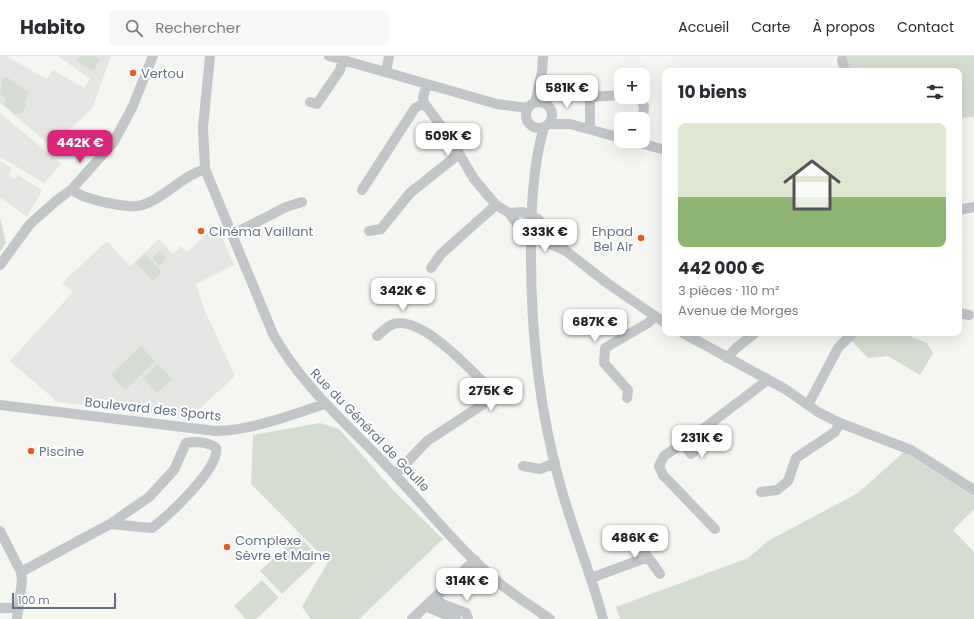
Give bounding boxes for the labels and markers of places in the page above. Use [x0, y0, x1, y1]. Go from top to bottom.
place label: Vertou [141, 64, 184, 83]
marker: Vertou [128, 68, 138, 78]
pin: 581K € [534, 75, 600, 109]
pin: 509K € [415, 123, 481, 157]
pin: 442K € [47, 130, 113, 164]
pin: 333K € [512, 219, 578, 253]
place label: Cinéma Vaillant [209, 222, 314, 241]
place label: Ehpad Bel Air [592, 222, 633, 256]
marker: Cinéma Vaillant [196, 226, 206, 236]
marker: Ehpad Bel Air [636, 233, 646, 243]
pin: 342K € [370, 278, 436, 312]
pin: 687K € [562, 309, 628, 343]
pin: 275K € [458, 378, 524, 412]
pin: 231K € [669, 425, 735, 459]
place label: Piscine [39, 442, 84, 461]
marker: Piscine [26, 446, 36, 456]
pin: 486K € [602, 525, 668, 559]
place label: Complexe Sèvre et Maine [235, 531, 330, 565]
marker: Complexe Sèvre et Maine [222, 542, 232, 552]
pin: 314K € [434, 568, 500, 602]

